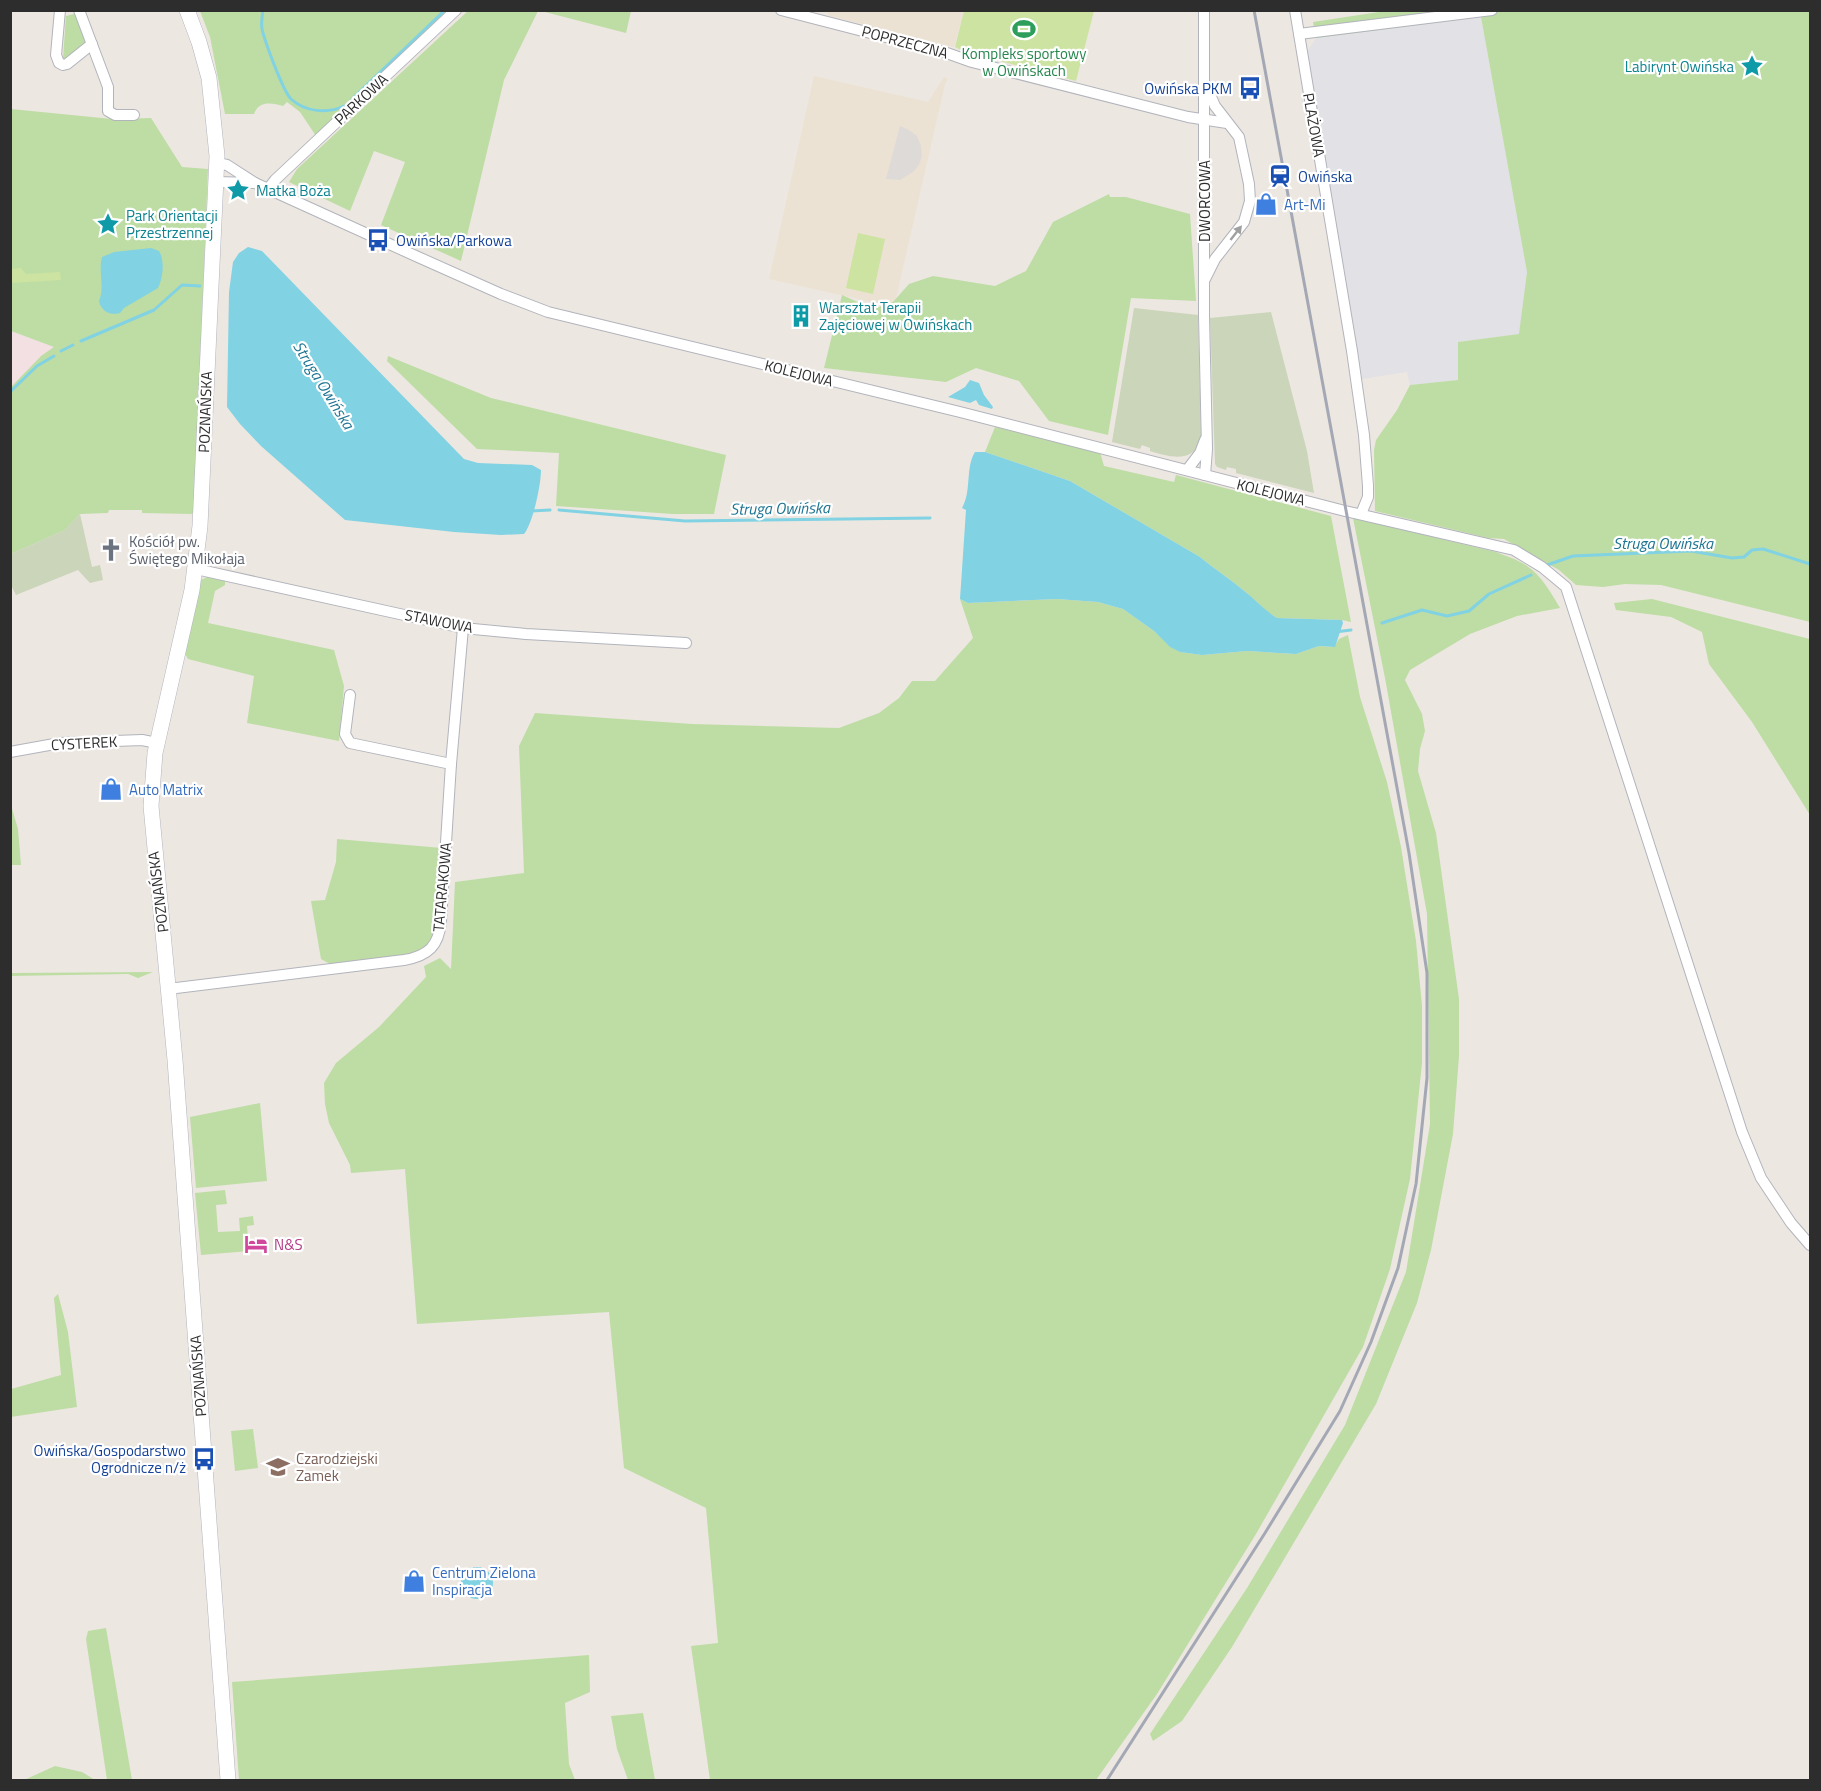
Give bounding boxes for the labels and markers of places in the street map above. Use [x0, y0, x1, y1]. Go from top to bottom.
sports icon: Kompleks sportowy w Owińskach [1011, 16, 1037, 42]
place label: Kompleks sportowy w Owińskach [962, 42, 1086, 82]
place icon: Labirynt Owińska [1739, 53, 1765, 79]
place label: Labirynt Owińska [1625, 55, 1734, 78]
bus stop icon: Owińska PKM [1237, 75, 1263, 101]
place label: Owińska PKM [1144, 77, 1232, 100]
station icon: Owińska [1267, 163, 1293, 189]
place label: Owińska [1298, 165, 1353, 188]
place icon: Matka Boża [225, 177, 251, 203]
place label: Matka Boża [256, 179, 331, 202]
shop icon: Art-Mi [1253, 191, 1279, 217]
place label: Art-Mi [1284, 193, 1326, 216]
place label: Park Orientacji Przestrzennej [126, 204, 218, 244]
place icon: Park Orientacji Przestrzennej [95, 211, 121, 237]
bus stop icon: Owińska/Parkowa [365, 227, 391, 253]
place label: Owińska/Parkowa [396, 229, 512, 252]
place label: Warsztat Terapii Zajęciowej w Owińskach [819, 296, 972, 336]
building icon: Warsztat Terapii Zajęciowej w Owińskach [788, 303, 814, 329]
place label: Kościół pw. Świętego Mikołaja [129, 530, 245, 570]
church icon: Kościół pw. Świętego Mikołaja [98, 537, 124, 563]
shop icon: Auto Matrix [98, 776, 124, 802]
place label: Auto Matrix [129, 778, 203, 801]
hotel icon: N&S [243, 1231, 269, 1257]
place label: N&S [274, 1233, 303, 1256]
place label: Owińska/Gospodarstwo Ogrodnicze n/ż [33, 1439, 186, 1479]
bus stop icon: Owińska/Gospodarstwo Ogrodnicze n/ż [191, 1446, 217, 1472]
place label: Czarodziejski Zamek [296, 1447, 378, 1487]
school or university icon: Czarodziejski Zamek [265, 1454, 291, 1480]
place label: Centrum Zielona Inspiracja [432, 1561, 536, 1601]
shop icon: Centrum Zielona Inspiracja [401, 1568, 427, 1594]

